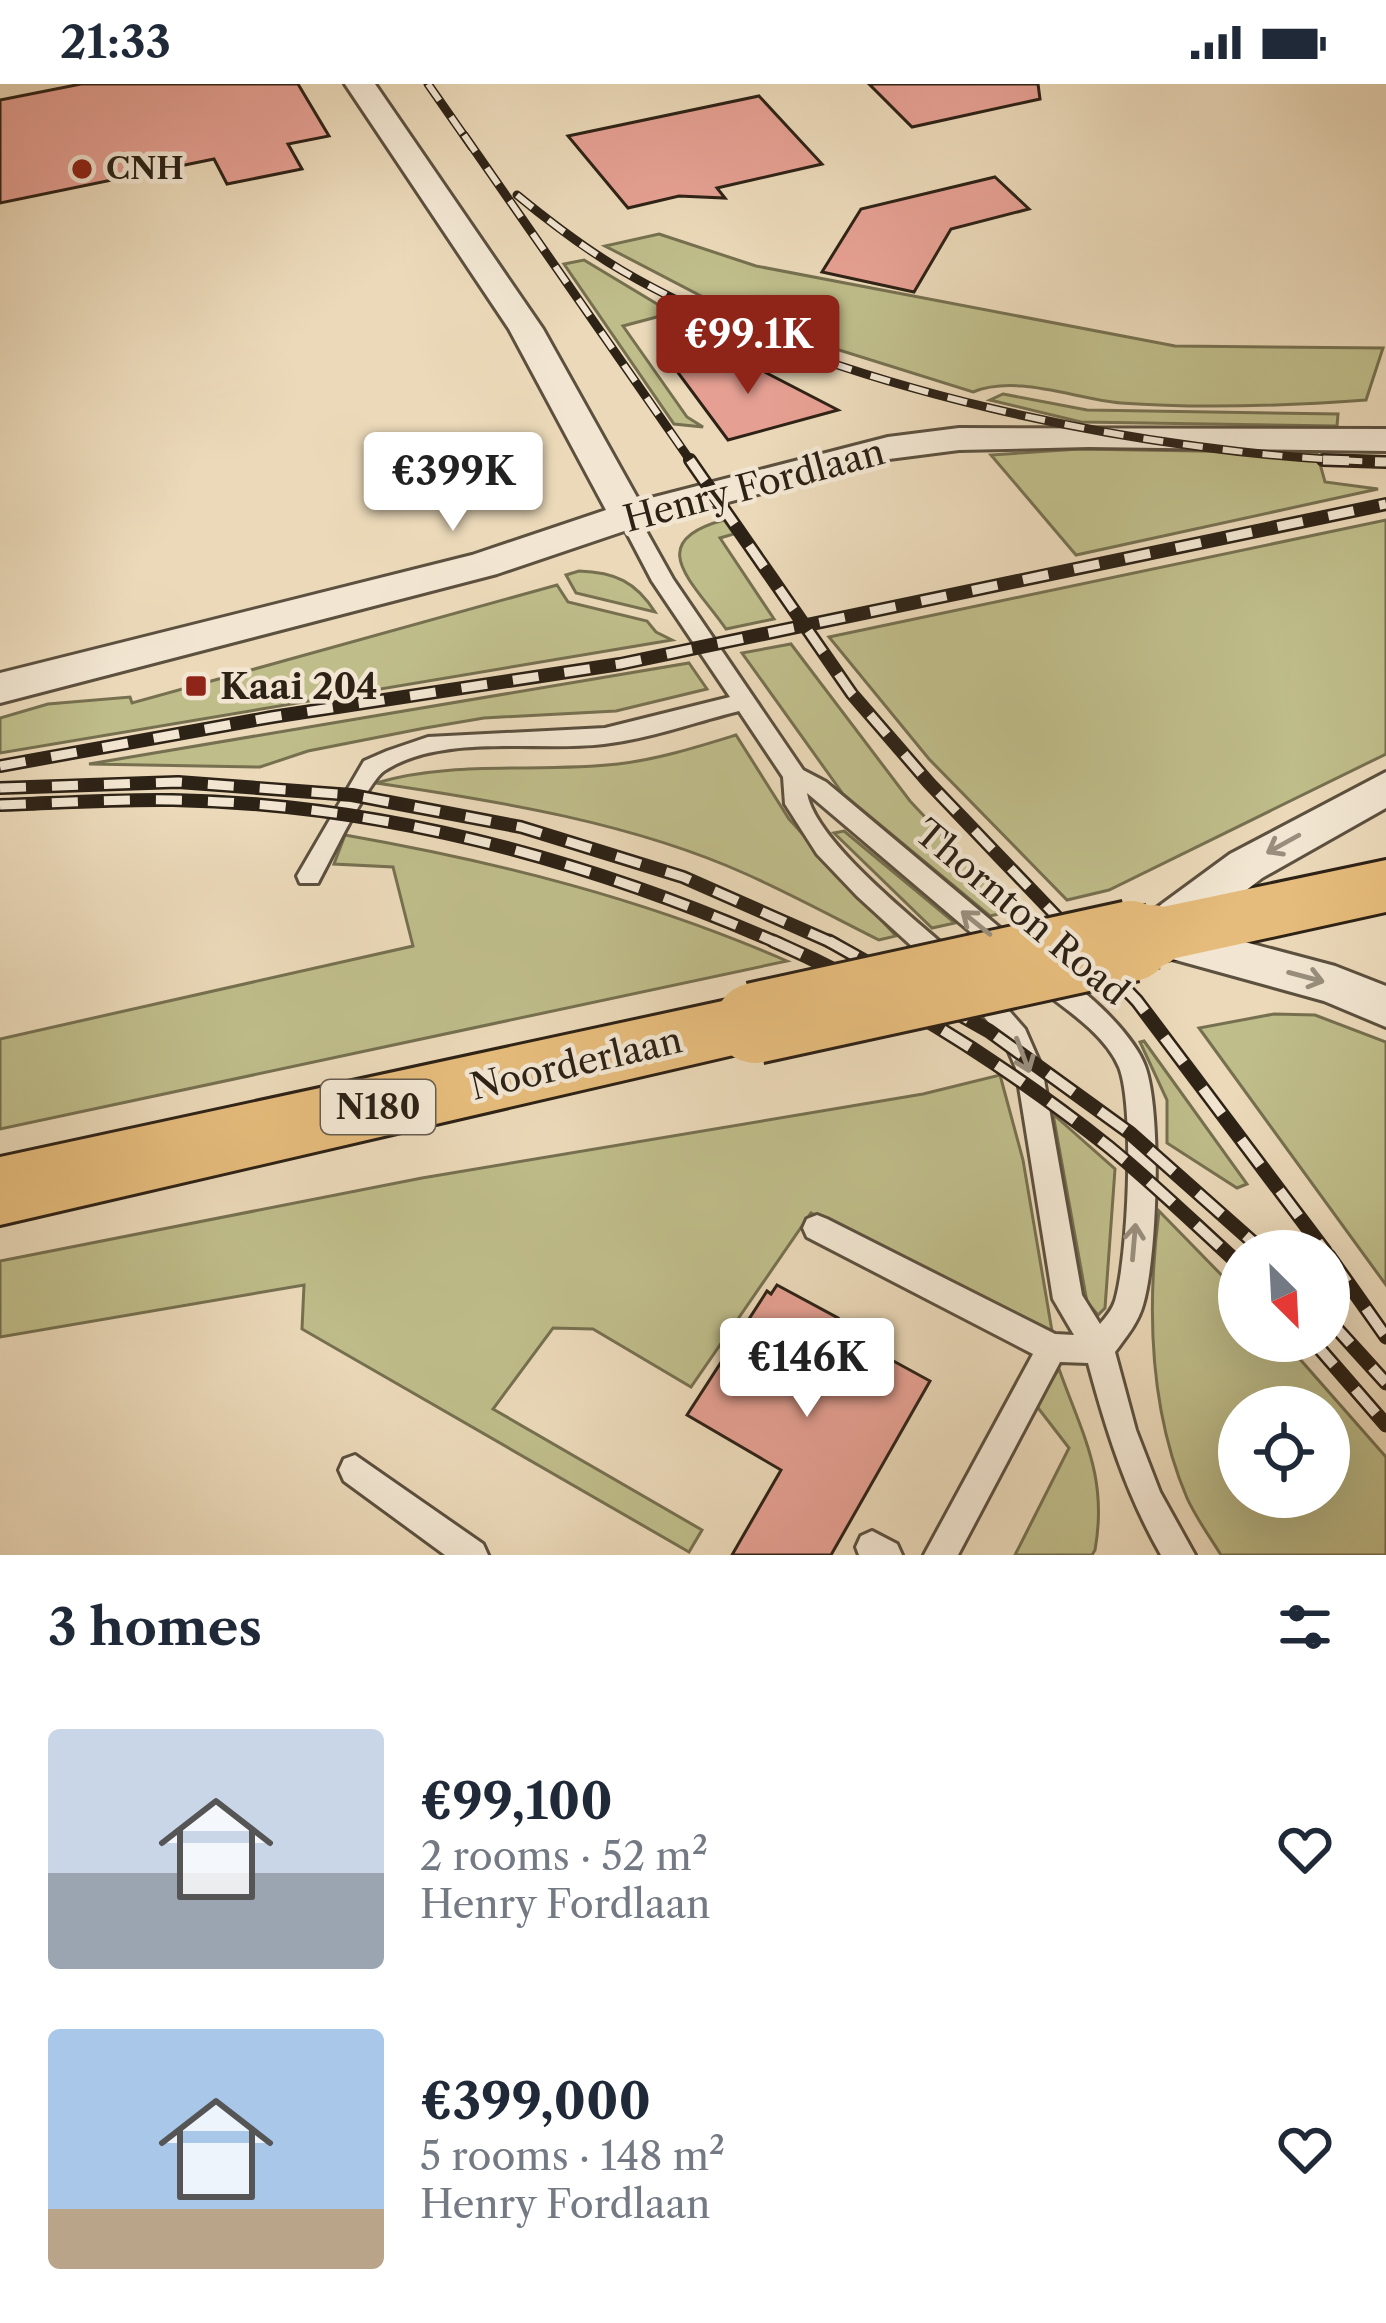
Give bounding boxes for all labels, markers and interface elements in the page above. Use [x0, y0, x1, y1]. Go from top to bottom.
text: 21:33 [60, 14, 171, 70]
place label: CNH [106, 150, 184, 187]
marker: CNH [69, 156, 95, 182]
pin: €99.1K [650, 295, 846, 397]
text: €99.1K [683, 310, 813, 358]
street label: Henry Fordlaan [619, 429, 889, 541]
pin: €399K [369, 432, 537, 534]
text: €399K [391, 447, 515, 495]
place label: Kaai 204 [220, 664, 378, 708]
marker: Kaai 204 [183, 673, 209, 699]
street label: Thornton Road [906, 810, 1138, 1014]
one-way arrow [1267, 833, 1302, 857]
one-way arrow [961, 911, 993, 937]
one-way arrow [1287, 968, 1325, 990]
street label: Noorderlaan [466, 1017, 686, 1109]
one-way arrow [1013, 1035, 1035, 1072]
road number: N180 [321, 1080, 435, 1134]
one-way arrow [1123, 1223, 1146, 1262]
north arrow [1218, 1230, 1350, 1362]
map controls [1218, 1230, 1350, 1518]
pin: €146K [723, 1318, 891, 1420]
text: €146K [747, 1333, 867, 1381]
button: locate [1218, 1386, 1350, 1518]
icon: filters [1272, 1594, 1338, 1660]
text: 3 homes [48, 1596, 262, 1658]
text: €99,100 [420, 1770, 613, 1832]
icon: home [144, 1777, 288, 1921]
icon: heart [1272, 1816, 1338, 1882]
text: 2 rooms · 52 m² [420, 1832, 708, 1880]
text: Henry Fordlaan [420, 1880, 711, 1928]
text: €399,000 [420, 2070, 651, 2132]
icon: home [144, 2077, 288, 2221]
icon: heart [1272, 2116, 1338, 2182]
text: 5 rooms · 148 m² [420, 2132, 725, 2180]
text: Henry Fordlaan [420, 2180, 711, 2228]

